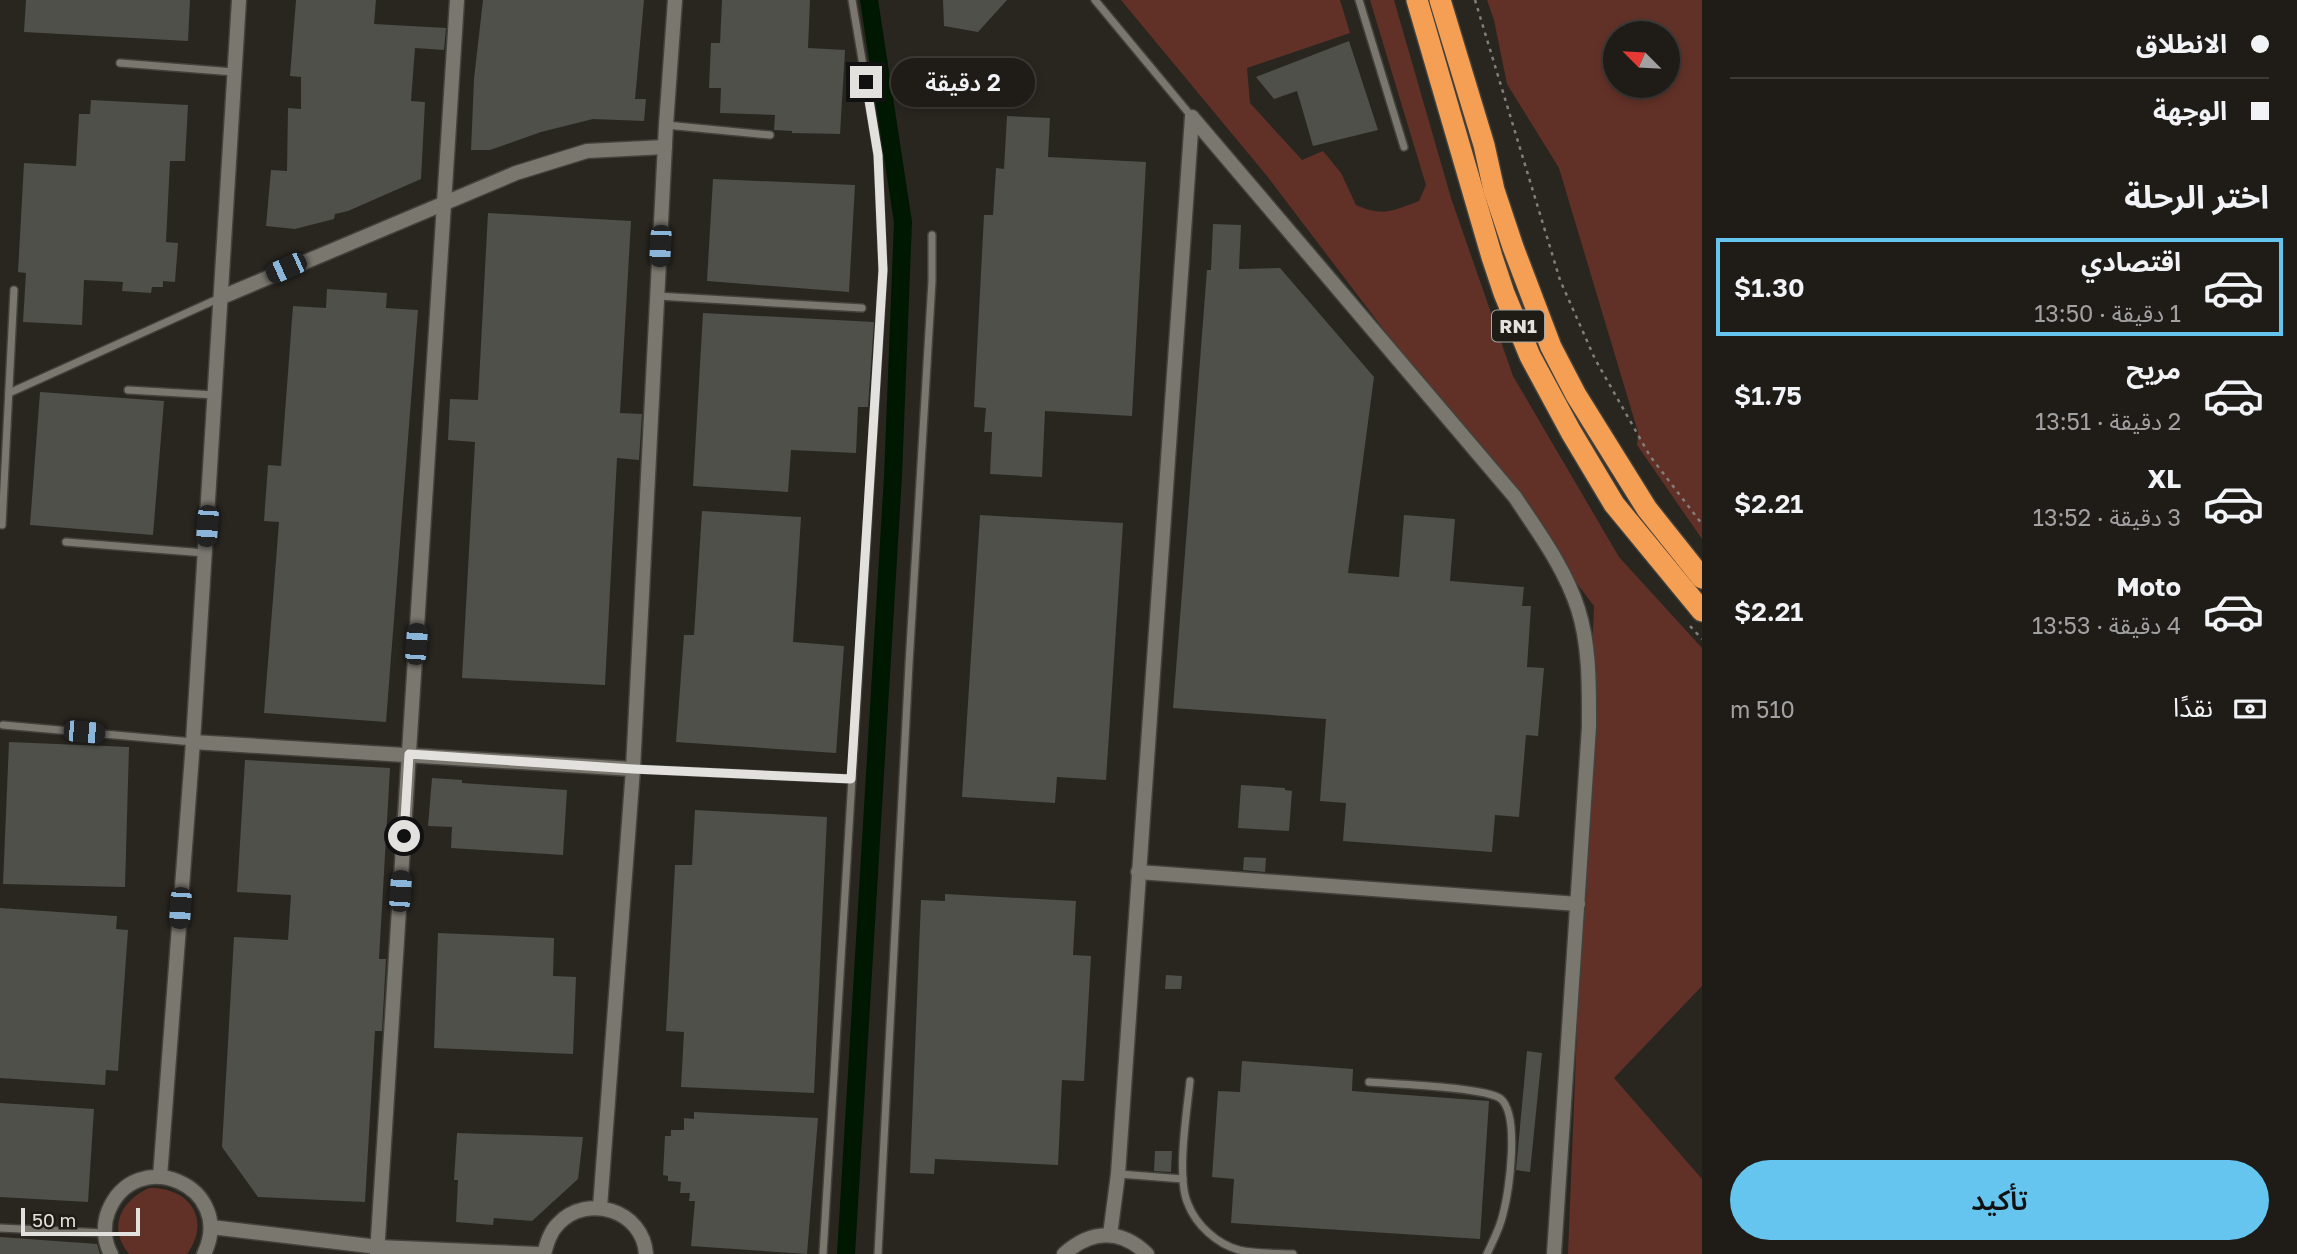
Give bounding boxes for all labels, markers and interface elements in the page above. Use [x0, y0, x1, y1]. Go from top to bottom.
north arrow [1603, 21, 1680, 98]
map controls [1603, 21, 1680, 98]
text: الانطلاق [2136, 28, 2227, 59]
callout: 2 دقيقة [890, 57, 1034, 106]
route end [850, 66, 882, 98]
text: 2 دقيقة [925, 68, 1001, 96]
text: الوجهة [2153, 95, 2227, 126]
text: اختر الرحلة [2124, 177, 2269, 215]
car [649, 224, 672, 268]
text: اقتصادي [2081, 246, 2181, 277]
car [263, 250, 310, 286]
icon: car [2202, 256, 2265, 319]
text: $1.30 [1734, 272, 1805, 303]
text: 1 دقيقة · 13:50 [2034, 299, 2181, 327]
road number: RN1 [1492, 310, 1544, 342]
text: مريح [2126, 354, 2181, 385]
icon: car [2202, 364, 2265, 427]
text: $1.75 [1734, 380, 1802, 411]
text: 2 دقيقة · 13:51 [2035, 407, 2181, 435]
text: XL [2147, 463, 2181, 494]
icon: car [2202, 472, 2265, 535]
text: $2.21 [1734, 488, 1803, 519]
text: 3 دقيقة · 13:52 [2033, 503, 2181, 531]
car [196, 504, 219, 548]
text: Moto [2116, 571, 2181, 602]
icon: car [2202, 580, 2265, 643]
text: $2.21 [1734, 596, 1803, 627]
text: 4 دقيقة · 13:53 [2032, 611, 2181, 639]
car [405, 622, 428, 666]
icon: cash [2231, 690, 2269, 728]
text: نقدًا [2173, 692, 2213, 723]
text: 510 m [1730, 695, 1795, 723]
car [63, 720, 106, 744]
route start [388, 820, 420, 852]
car [389, 869, 412, 913]
car [169, 886, 192, 930]
button: تأكيد [1730, 1160, 2269, 1240]
scale bar [21, 1205, 140, 1237]
text: 50 m [32, 1208, 76, 1231]

